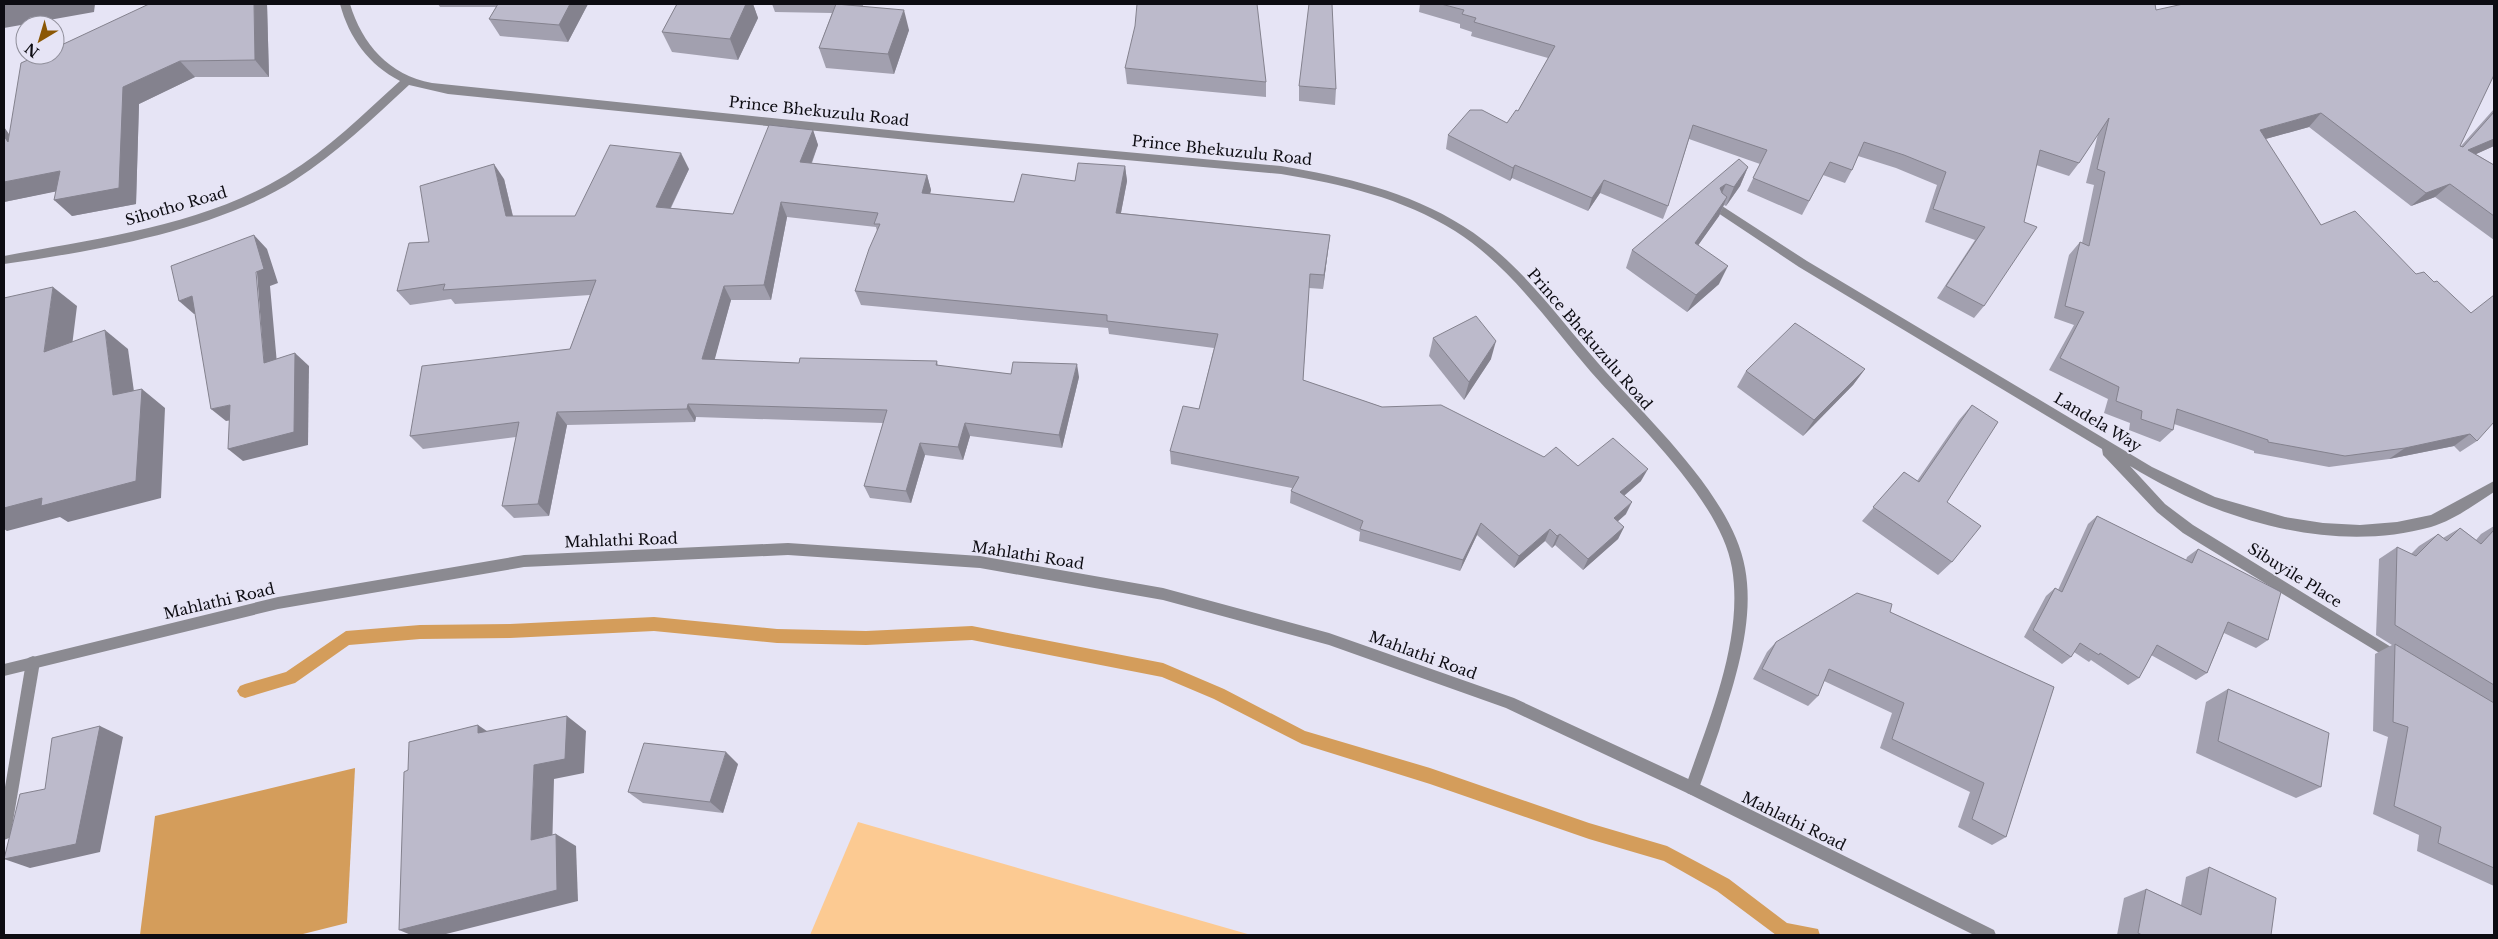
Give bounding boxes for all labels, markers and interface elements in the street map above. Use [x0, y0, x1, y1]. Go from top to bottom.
north arrow [15, 15, 65, 65]
text: N [21, 39, 43, 61]
street label: Prince Bhekuzulu Road [728, 92, 910, 130]
street label: Prince Bhekuzulu Road [1131, 131, 1313, 169]
street label: Sihotho Road [123, 182, 229, 230]
street label: Prince Bhekuzulu Road [1523, 264, 1657, 414]
street label: Landela Way [2051, 388, 2146, 456]
street label: Mahlathi Road [564, 529, 678, 551]
street label: Mahlathi Road [970, 537, 1086, 573]
street label: Sibuyile Place [2244, 539, 2346, 611]
street label: Mahlathi Road [162, 579, 276, 623]
street label: Mahlathi Road [1366, 627, 1480, 683]
street label: Mahlathi Road [1739, 788, 1849, 854]

